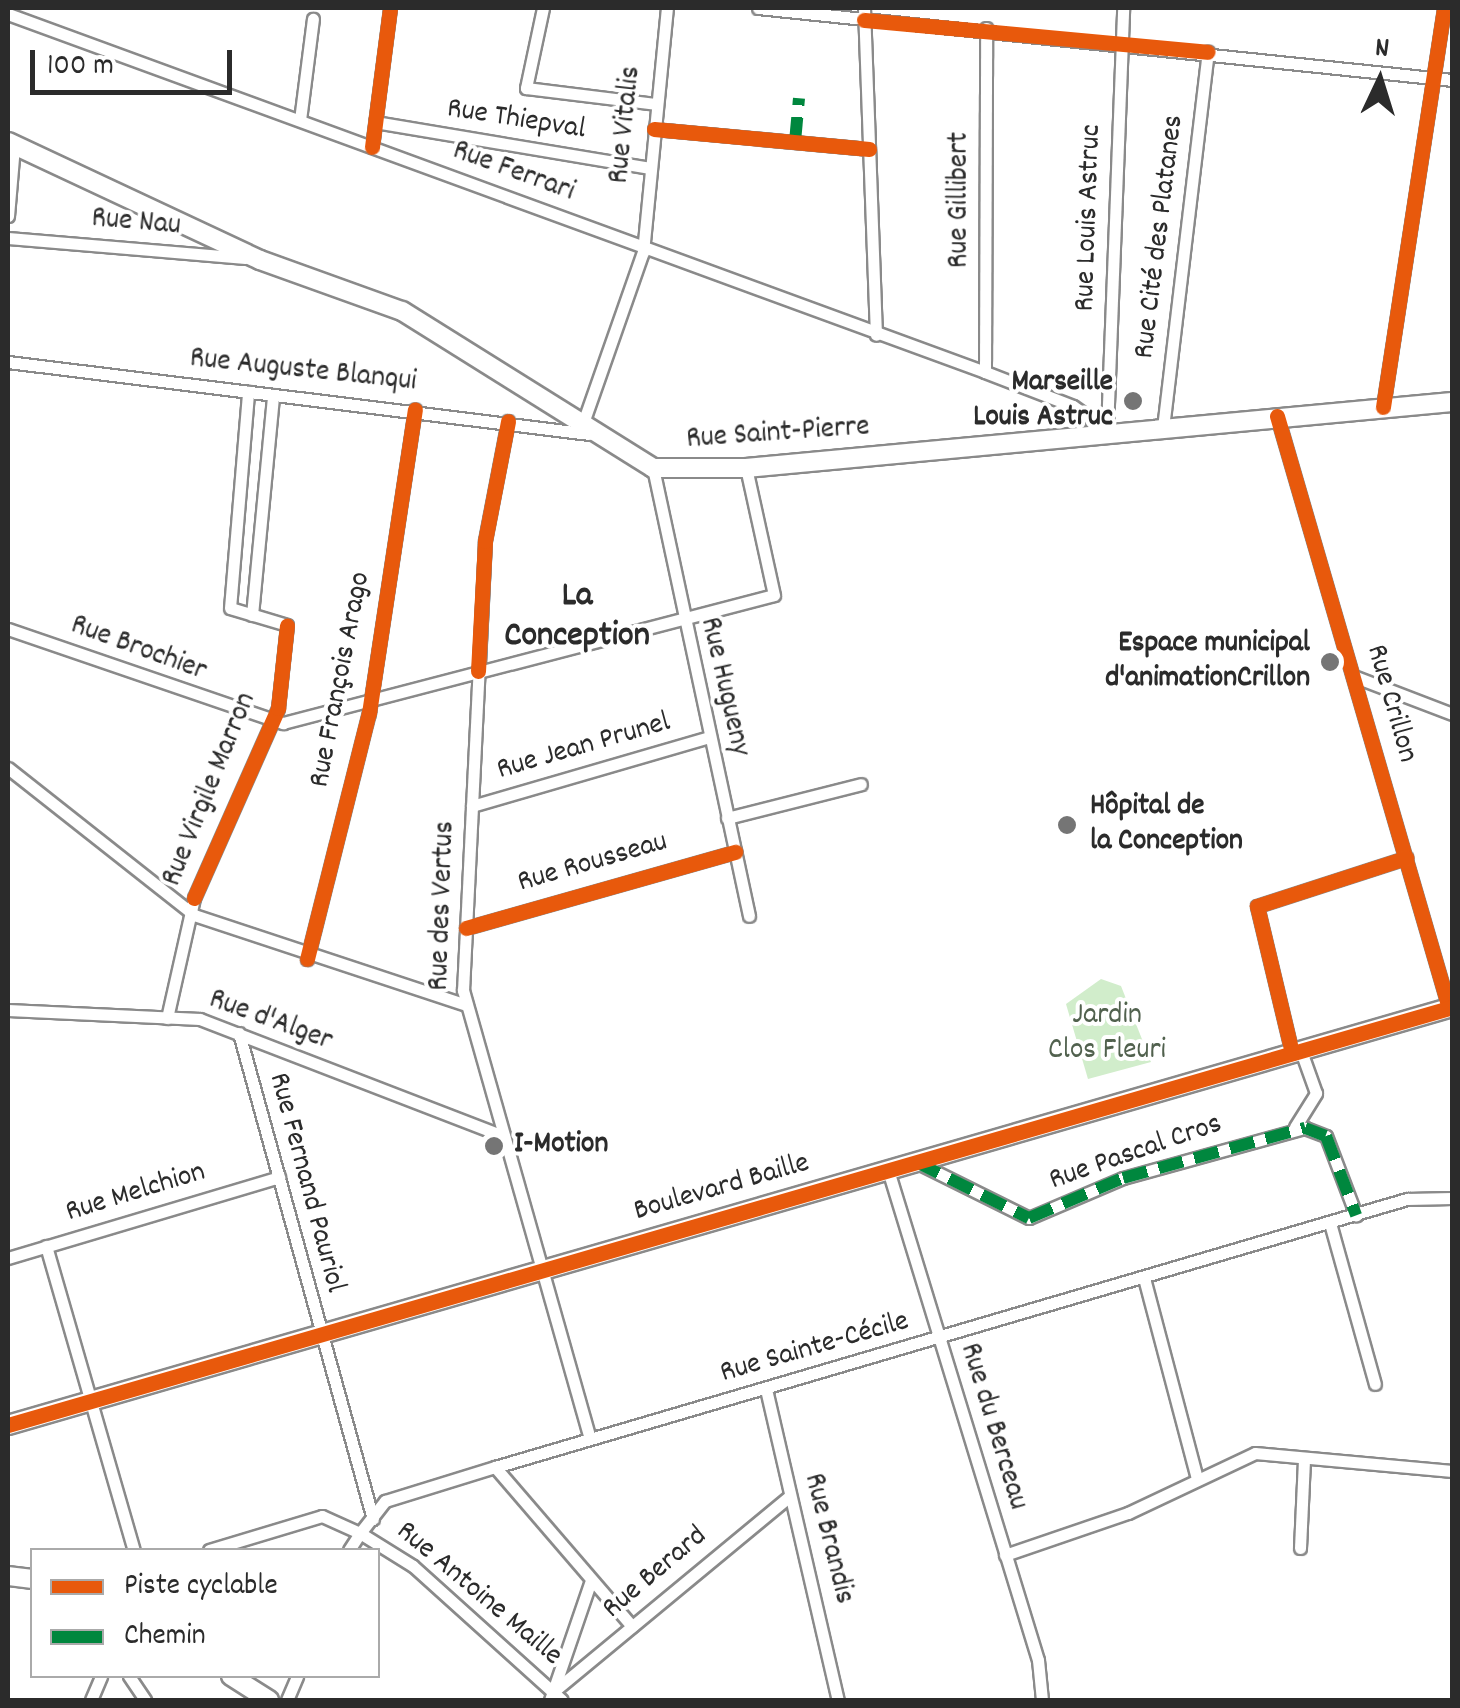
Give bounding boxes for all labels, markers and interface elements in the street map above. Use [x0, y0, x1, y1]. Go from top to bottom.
scale bar [35, 30, 238, 92]
north arrow [1330, 30, 1430, 130]
text: N [1374, 30, 1390, 71]
text: 100 m [47, 46, 114, 89]
street label: Rue Vitalis [603, 64, 651, 186]
street label: Rue Thiepval [444, 92, 588, 150]
street label: Rue Cité des Platanes [1128, 113, 1194, 361]
street label: Rue Louis Astruc [1069, 124, 1111, 312]
street label: Rue Gillibert [943, 132, 979, 268]
street label: Rue Ferrari [447, 134, 579, 212]
street label: Rue Nau [90, 202, 182, 246]
street label: Rue Auguste Blanqui [188, 342, 418, 402]
place label: Marseille Louis Astruc [973, 366, 1113, 436]
marker: Marseille Louis Astruc [1122, 390, 1144, 412]
street label: Rue Saint-Pierre [685, 411, 871, 459]
street label: Rue François Arago [303, 569, 381, 791]
district label: La Conception [504, 576, 650, 658]
street label: Rue Brochier [65, 609, 211, 691]
street label: Rue Hugueny [690, 614, 756, 760]
place label: Espace municipal d'animationCrillon [1105, 627, 1310, 698]
street label: Rue Crillon [1356, 641, 1424, 767]
marker: Espace municipal d'animationCrillon [1319, 651, 1341, 673]
street label: Rue Virgile Marron [156, 688, 266, 892]
street label: Rue Jean Prunel [493, 706, 675, 790]
place label: Hôpital de la Conception [1090, 790, 1243, 860]
marker: Hôpital de la Conception [1054, 812, 1080, 838]
street label: Rue des Vertus [423, 821, 465, 991]
street label: Rue Rousseau [514, 825, 672, 903]
street label: Rue d'Alger [203, 983, 337, 1061]
park label: Jardin Clos Fleuri [1048, 999, 1166, 1070]
street label: Rue Fernand Pauriol [258, 1069, 352, 1297]
street label: Rue Pascal Cros [1045, 1108, 1227, 1200]
place label: I-Motion [514, 1128, 608, 1164]
marker: I-Motion [483, 1135, 505, 1157]
street label: Boulevard Baille [630, 1147, 814, 1231]
street label: Rue Melchion [62, 1156, 210, 1232]
street label: Rue Sainte-Cécile [717, 1305, 913, 1393]
street label: Rue du Berceau [950, 1339, 1034, 1515]
street label: Rue Brandis [793, 1470, 861, 1608]
street label: Rue Antoine Maille [387, 1515, 569, 1675]
street label: Rue Berard [596, 1520, 716, 1628]
legend [30, 1548, 380, 1678]
text: Piste cyclable [124, 1566, 278, 1609]
text: Chemin [124, 1616, 206, 1659]

